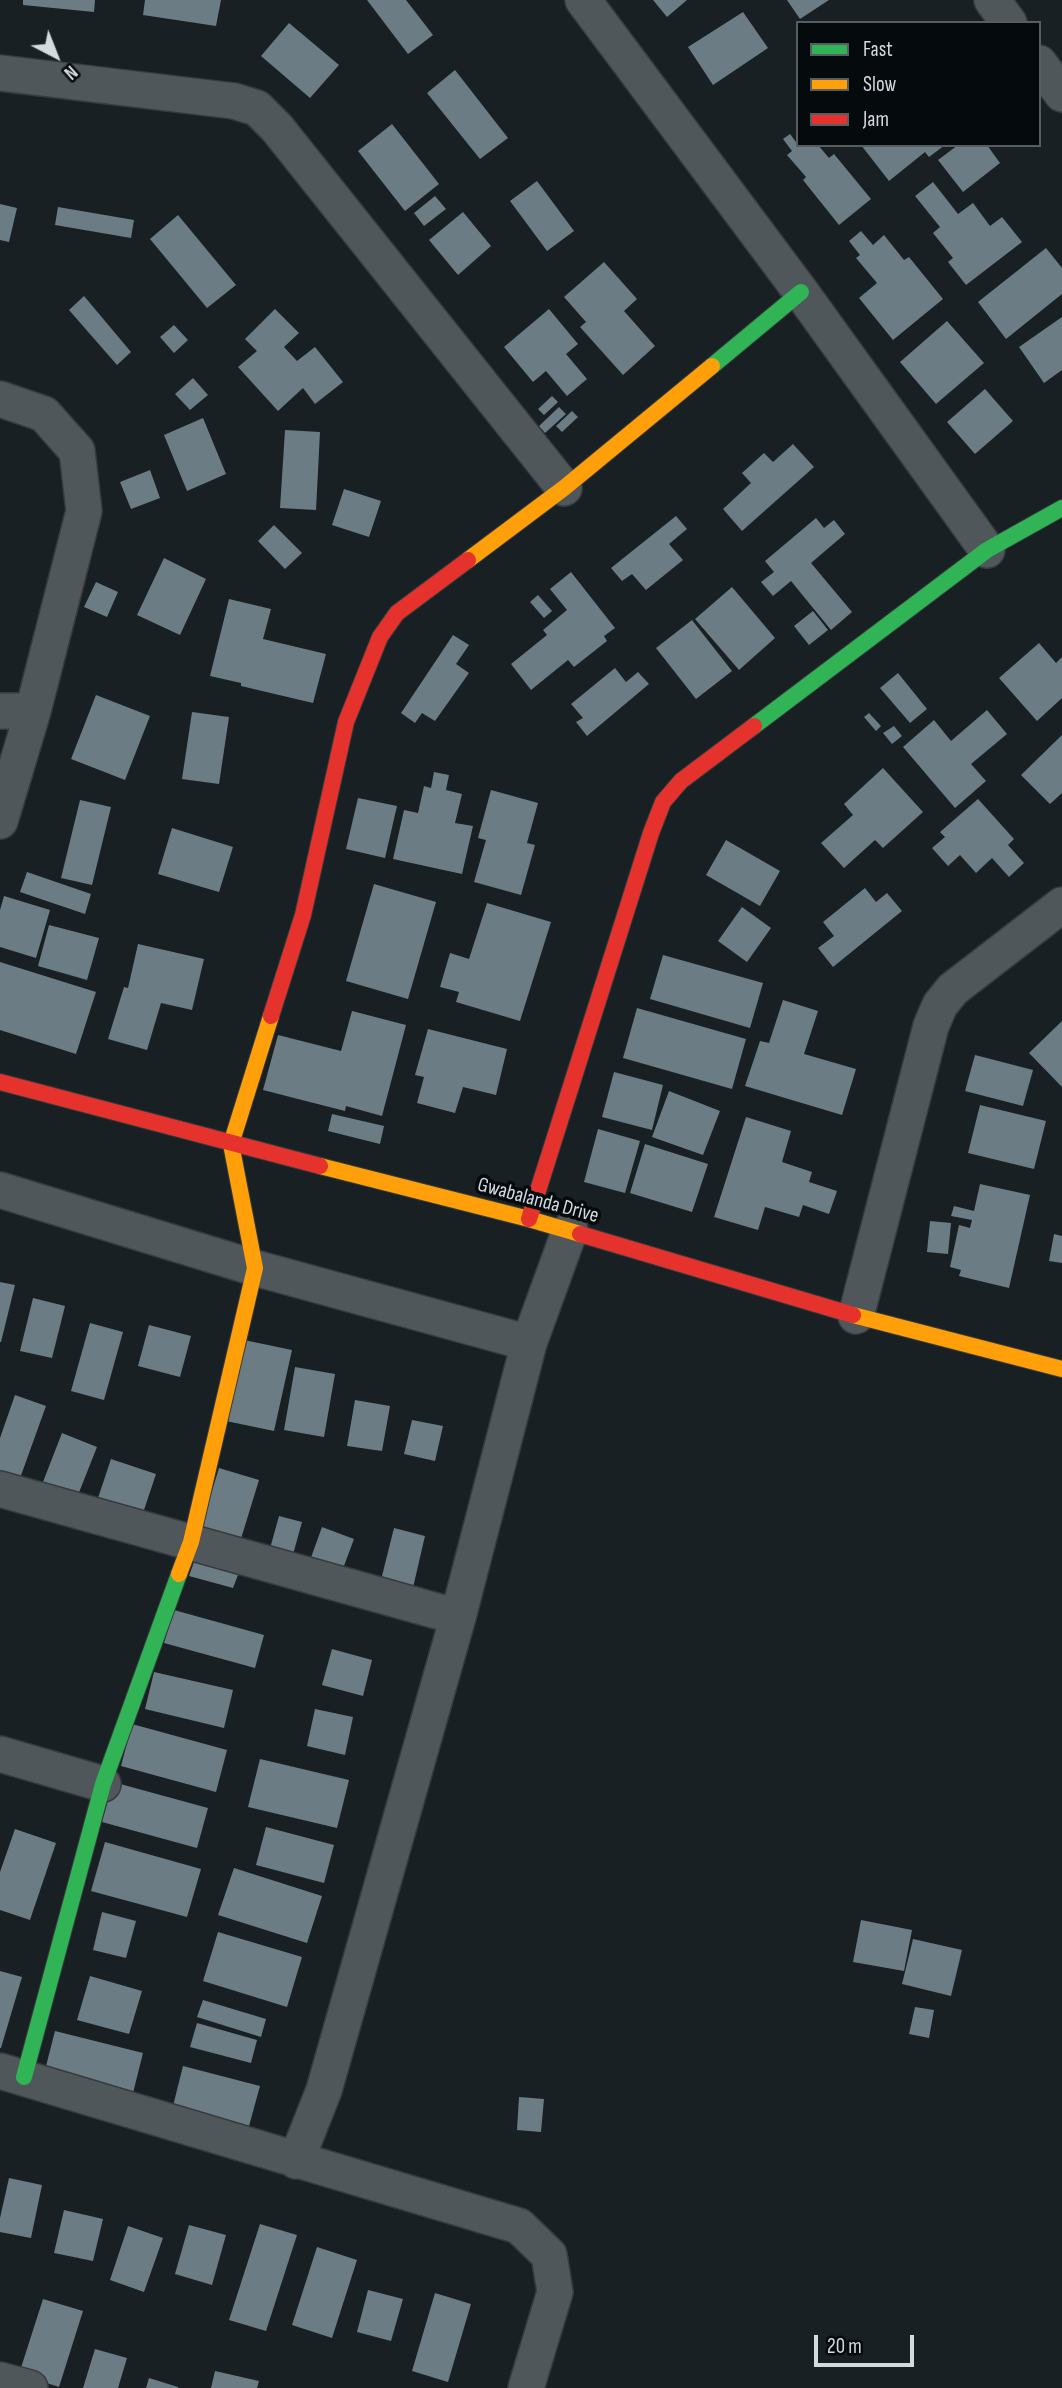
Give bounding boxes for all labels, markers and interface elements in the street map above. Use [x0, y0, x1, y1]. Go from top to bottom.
north arrow [21, 21, 91, 91]
legend [796, 21, 1041, 147]
text: Fast [863, 37, 893, 62]
text: N [59, 60, 82, 84]
text: Slow [863, 72, 896, 97]
text: Jam [863, 107, 889, 132]
street label: Gwabalanda Drive [475, 1173, 601, 1229]
scale bar [817, 2322, 917, 2366]
text: 20 m [827, 2334, 862, 2359]

